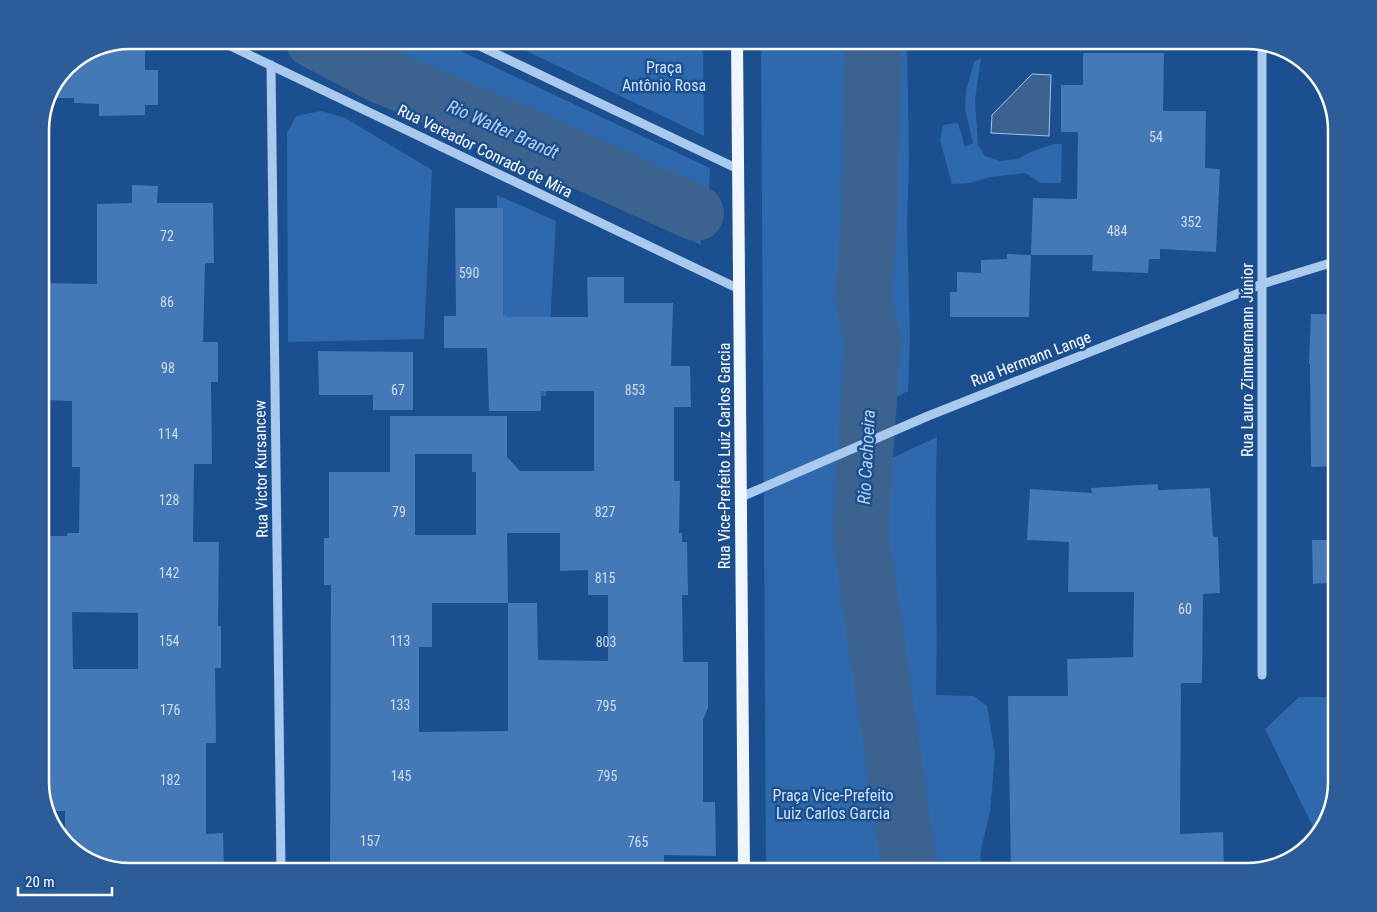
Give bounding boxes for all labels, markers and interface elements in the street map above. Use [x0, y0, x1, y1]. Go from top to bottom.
park label: Praça Antônio Rosa [622, 58, 706, 95]
water label: Rio Walter Brandt [444, 95, 563, 163]
street label: Rua Vereador Conrado de Mira [395, 100, 575, 202]
house number: 54 [1149, 129, 1163, 145]
house number: 352 [1181, 214, 1201, 230]
house number: 484 [1107, 223, 1127, 239]
house number: 72 [160, 228, 174, 244]
street label: Rua Lauro Zimmermann Júnior [1238, 263, 1257, 457]
house number: 590 [459, 265, 479, 281]
house number: 86 [160, 294, 174, 310]
street label: Rua Hermann Lange [968, 327, 1094, 391]
street label: Rua Vice-Prefeito Luiz Carlos Garcia [715, 343, 734, 569]
house number: 98 [161, 360, 175, 376]
house number: 67 [391, 382, 405, 398]
house number: 853 [625, 382, 645, 398]
street label: Rua Victor Kursancew [250, 400, 272, 538]
water label: Rio Cachoeira [853, 409, 879, 505]
house number: 114 [158, 426, 178, 442]
house number: 128 [159, 492, 179, 508]
house number: 79 [392, 504, 406, 520]
house number: 827 [595, 504, 615, 520]
house number: 142 [159, 565, 179, 581]
house number: 815 [595, 570, 615, 586]
house number: 60 [1178, 601, 1192, 617]
house number: 154 [159, 633, 179, 649]
house number: 113 [390, 633, 410, 649]
house number: 803 [596, 634, 616, 650]
house number: 133 [390, 697, 410, 713]
house number: 795 [596, 698, 616, 714]
house number: 176 [160, 702, 180, 718]
house number: 145 [391, 768, 411, 784]
house number: 795 [597, 768, 617, 784]
house number: 182 [160, 772, 180, 788]
park label: Praça Vice-Prefeito Luiz Carlos Garcia [772, 786, 894, 823]
house number: 157 [360, 833, 380, 849]
house number: 765 [628, 834, 648, 850]
scale bar [18, 864, 111, 896]
text: 20 m [25, 873, 55, 891]

